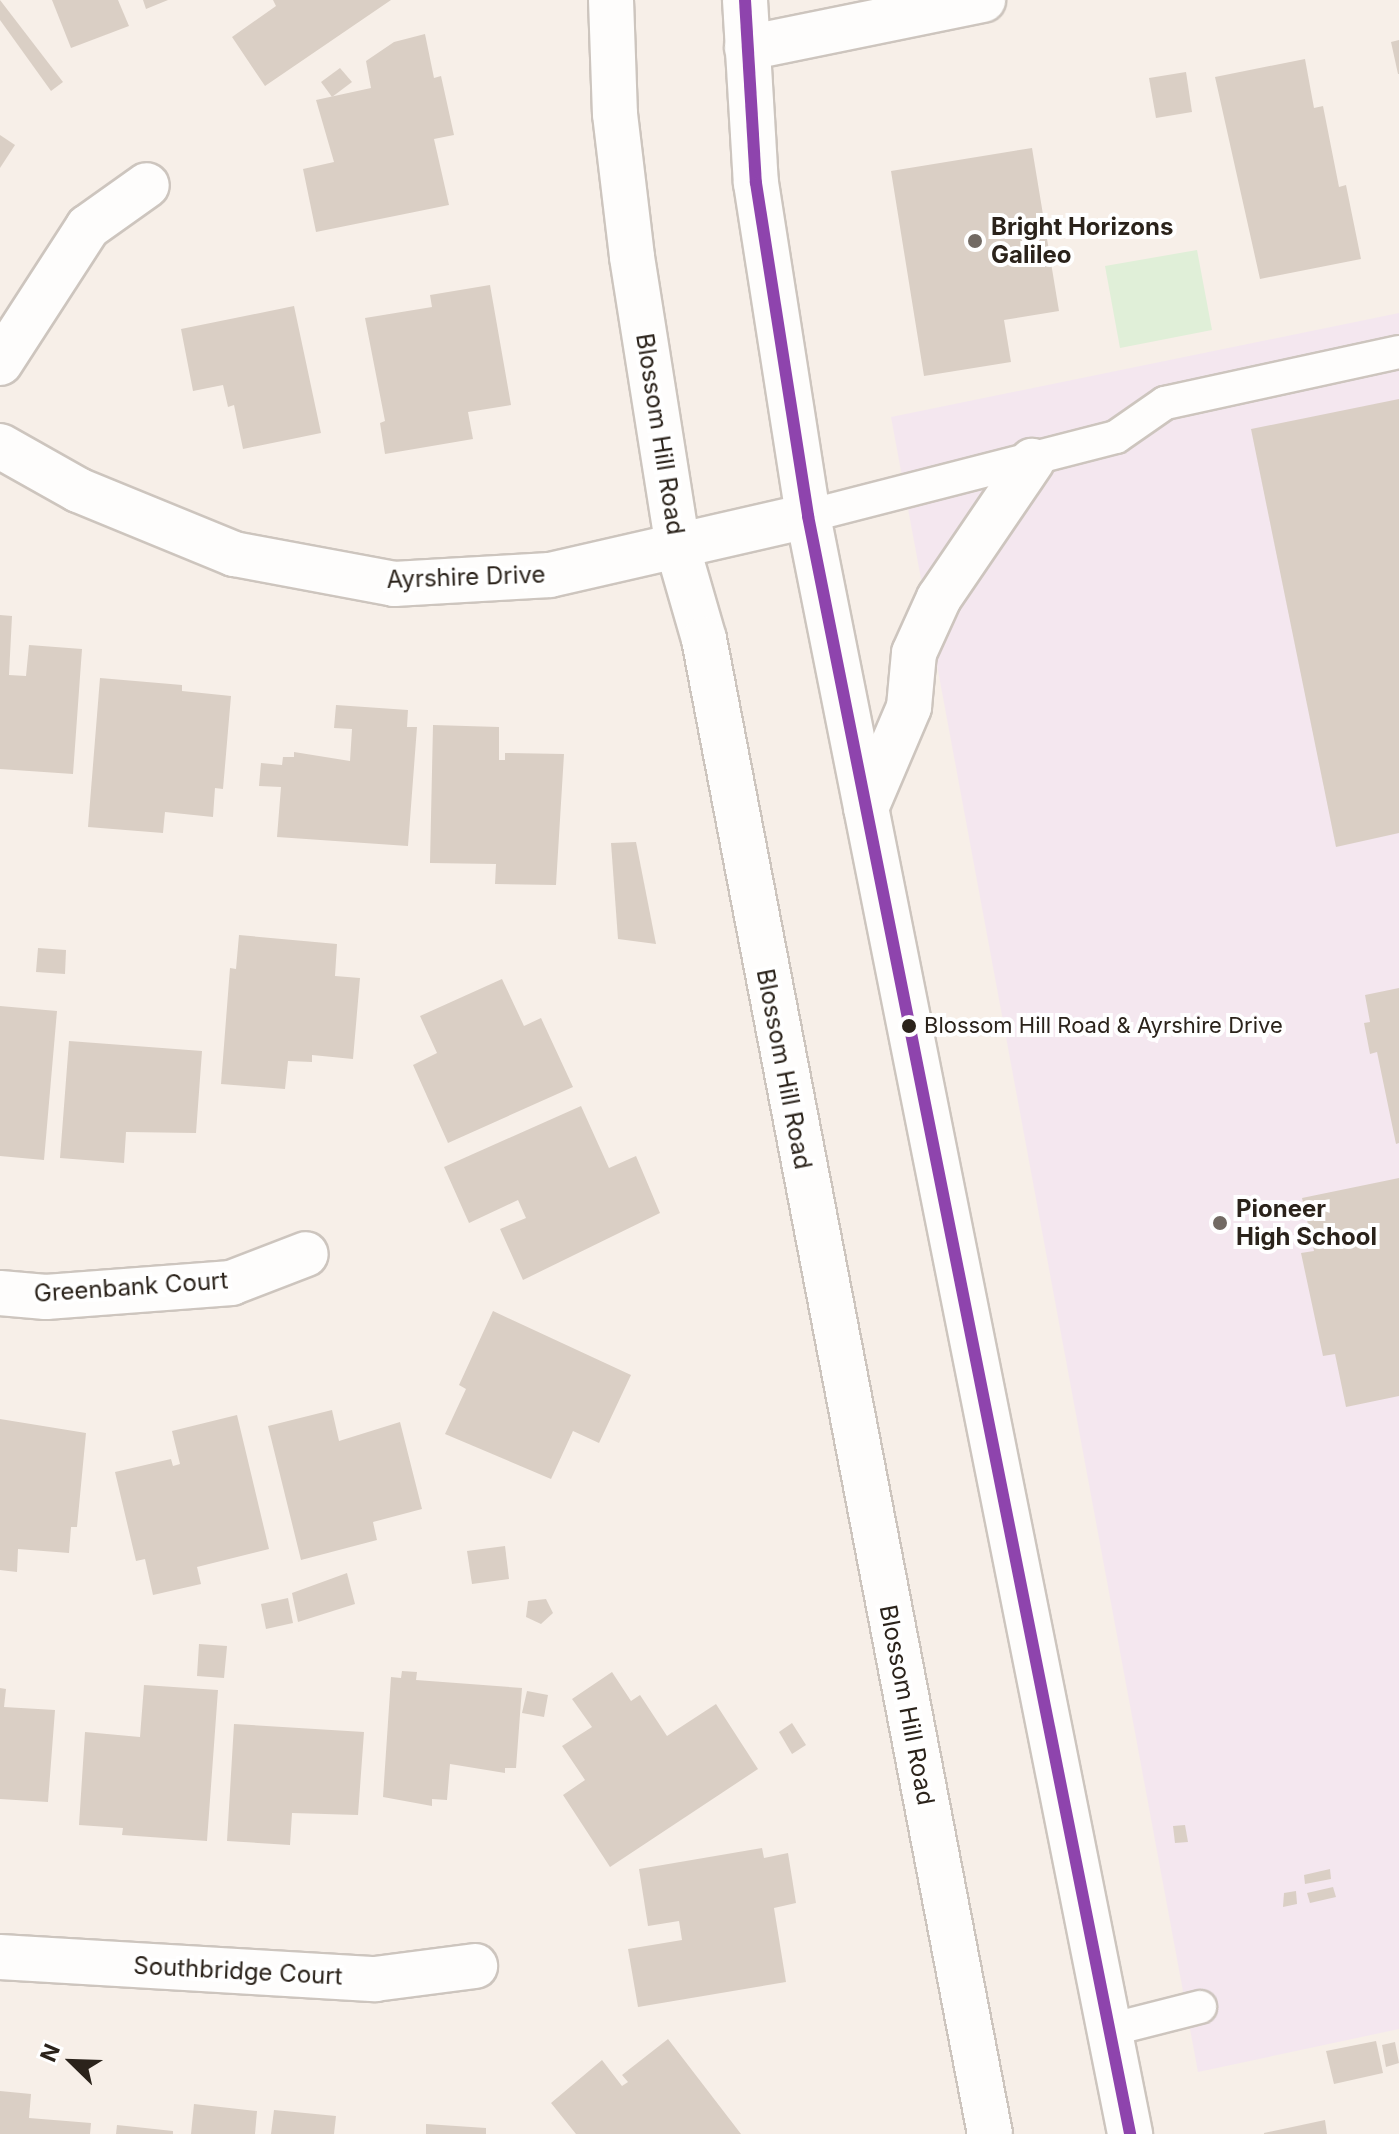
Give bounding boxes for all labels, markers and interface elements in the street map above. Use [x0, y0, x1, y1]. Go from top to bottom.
place label: Bright Horizons Galileo [991, 213, 1173, 269]
marker: Bright Horizons Galileo [966, 232, 984, 250]
street label: Blossom Hill Road [630, 331, 690, 537]
street label: Ayrshire Drive [386, 560, 546, 594]
street label: Blossom Hill Road [750, 966, 818, 1172]
place label: Blossom Hill Road & Ayrshire Drive [924, 1013, 1283, 1039]
marker: Blossom Hill Road & Ayrshire Drive [901, 1018, 917, 1034]
place label: Pioneer High School [1236, 1195, 1377, 1251]
marker: Pioneer High School [1211, 1214, 1229, 1232]
street label: Greenbank Court [33, 1266, 229, 1308]
street label: Blossom Hill Road [873, 1602, 941, 1808]
street label: Southbridge Court [133, 1951, 343, 1991]
north arrow [32, 2022, 112, 2102]
text: N [35, 2040, 65, 2065]

